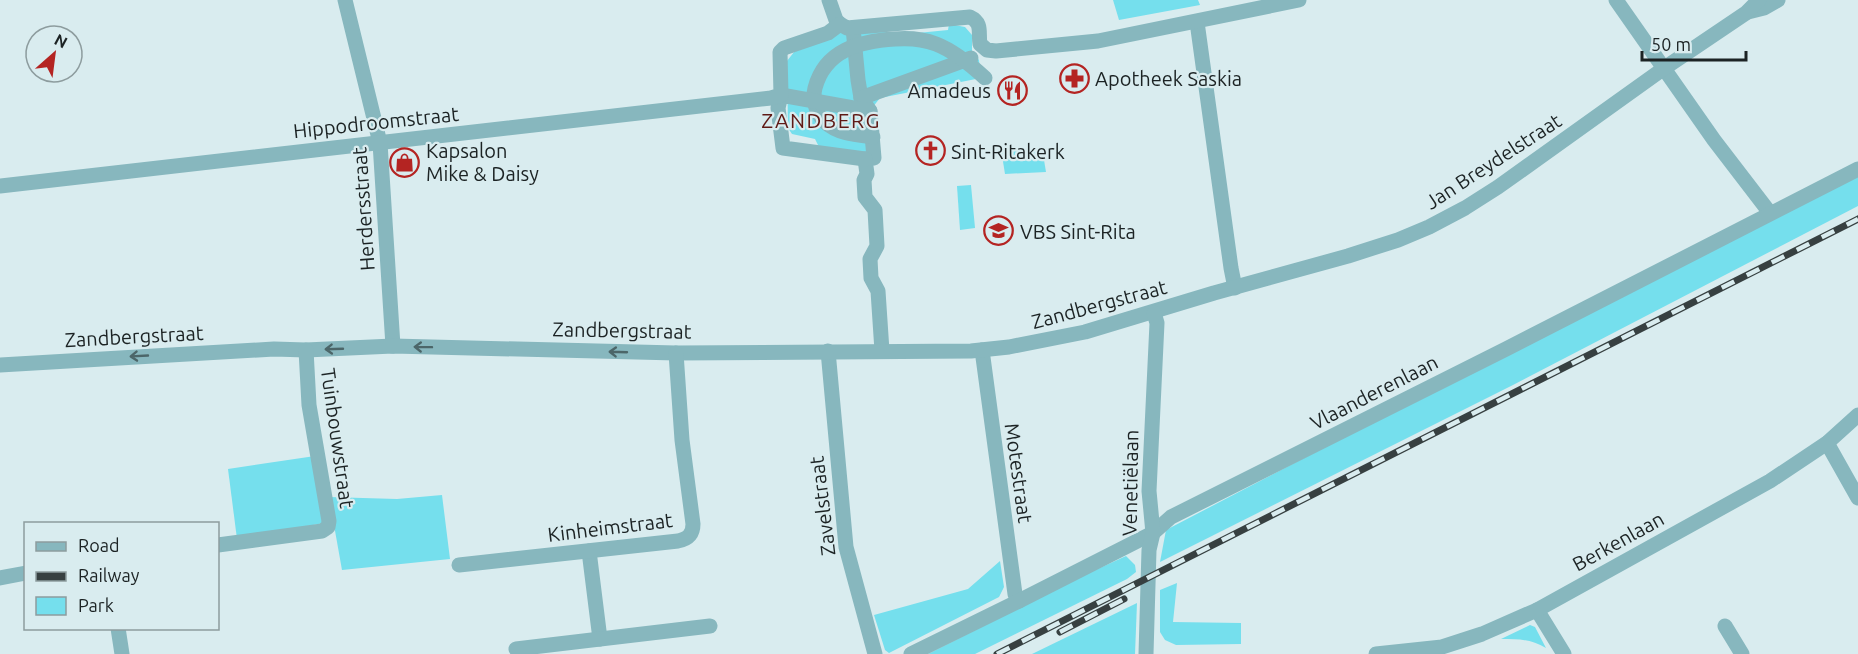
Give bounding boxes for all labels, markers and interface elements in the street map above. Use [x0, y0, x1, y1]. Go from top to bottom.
north arrow [24, 24, 84, 84]
scale bar [1642, 24, 1746, 62]
text: N [52, 30, 71, 52]
text: 50 m [1651, 34, 1691, 54]
pharmacy icon: Apotheek Saskia [1058, 62, 1090, 94]
place label: Apotheek Saskia [1095, 67, 1242, 90]
restaurant icon: Amadeus [996, 74, 1028, 106]
place label: Amadeus [908, 79, 991, 102]
street label: Hippodroomstraat [292, 102, 460, 142]
district label: ZANDBERG [761, 108, 881, 132]
street label: Jan Breydelstraat [1421, 108, 1565, 214]
church icon: Sint-Ritakerk [914, 135, 946, 167]
place label: Kapsalon Mike & Daisy [426, 139, 539, 185]
place label: Sint-Ritakerk [951, 140, 1065, 163]
street label: Herdersstraat [347, 146, 379, 272]
shop icon: Kapsalon Mike & Daisy [389, 146, 421, 178]
school or university icon: VBS Sint-Rita [983, 215, 1015, 247]
place label: VBS Sint-Rita [1020, 220, 1136, 243]
street label: Zandbergstraat [1029, 275, 1169, 333]
street label: Zandbergstraat [552, 317, 692, 343]
street label: Zandbergstraat [64, 321, 204, 351]
one-way arrow [413, 341, 433, 353]
one-way arrow [325, 343, 345, 354]
one-way arrow [608, 346, 628, 357]
street label: Vlaanderenlaan [1306, 350, 1442, 434]
one-way arrow [130, 351, 150, 362]
street label: Tuinbouwstraat [317, 367, 359, 510]
street label: Motestraat [1001, 422, 1037, 524]
street label: Venetiëlaan [1118, 430, 1142, 536]
street label: Zavelstraat [804, 455, 840, 557]
street label: Berkenlaan [1568, 507, 1668, 575]
street label: Kinheimstraat [546, 508, 674, 546]
legend [24, 522, 219, 630]
text: Road [78, 535, 120, 555]
text: Railway [78, 565, 140, 585]
text: Park [78, 595, 114, 615]

